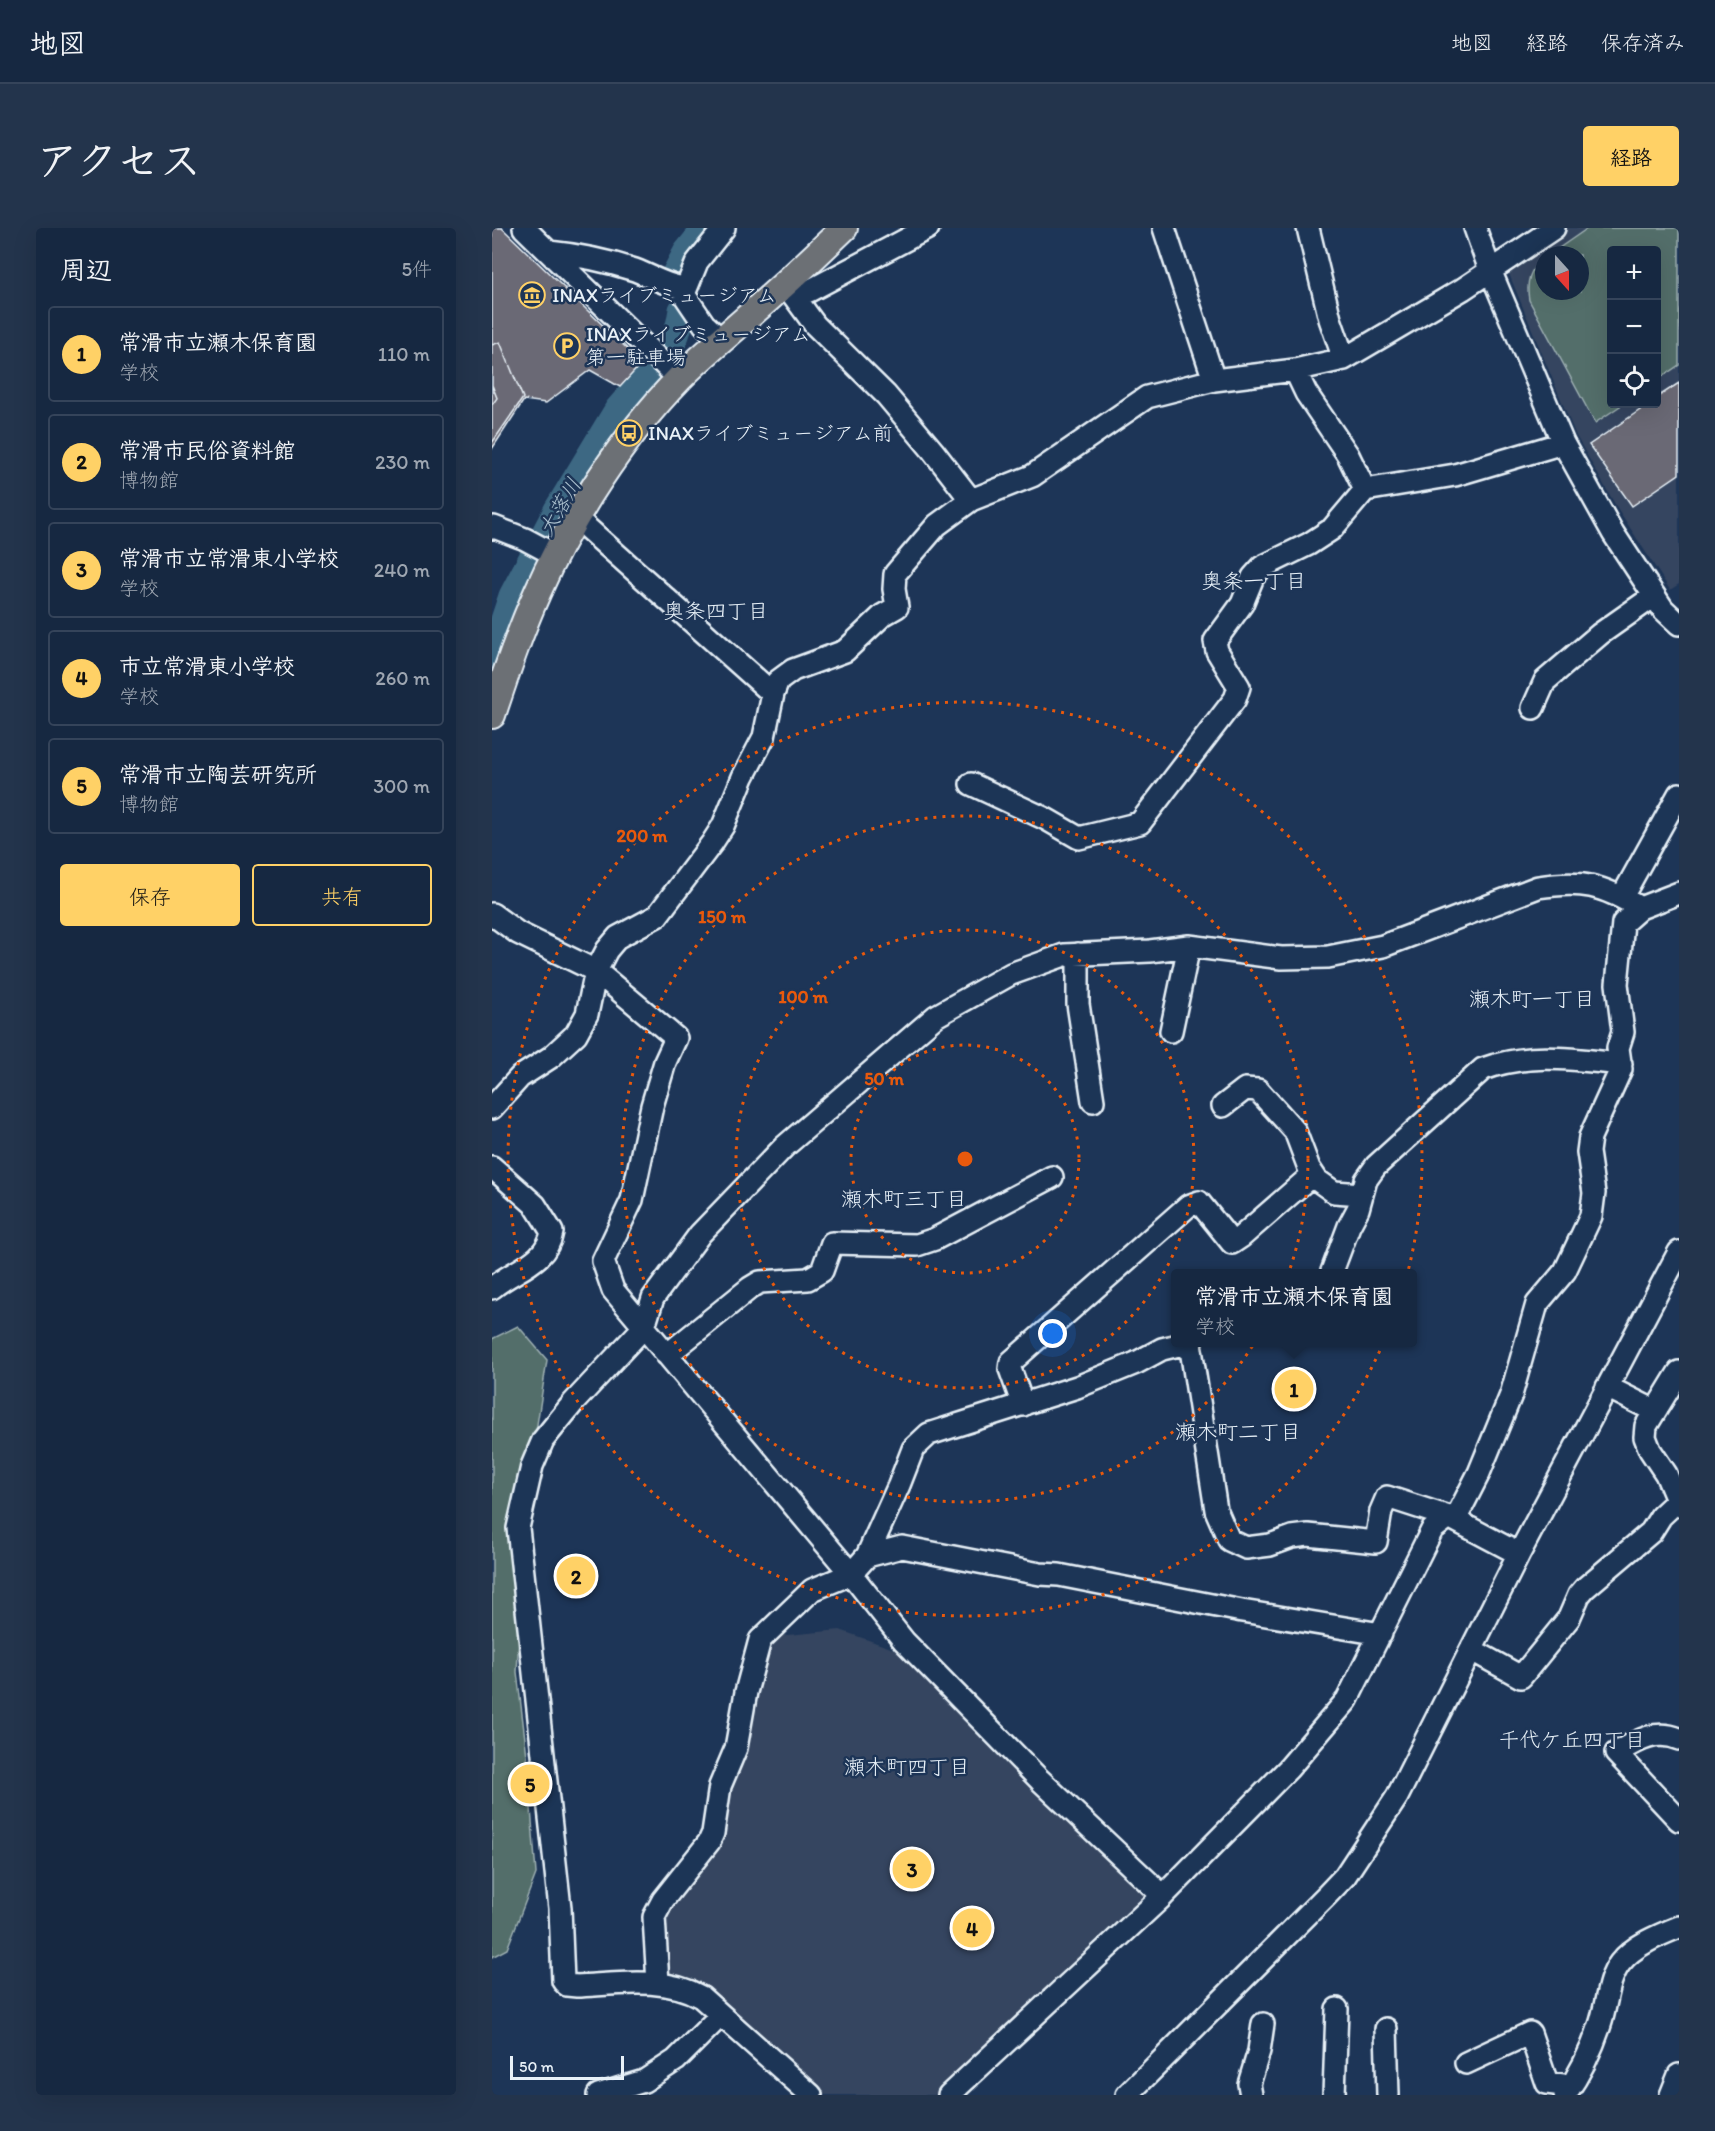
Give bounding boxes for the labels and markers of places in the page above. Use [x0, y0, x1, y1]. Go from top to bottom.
museum icon: INAXライブミュージアム [517, 280, 547, 310]
place label: INAXライブミュージアム [552, 283, 777, 307]
place label: INAXライブミュージアム 第一駐車場 [586, 322, 811, 369]
parking icon: INAXライブミュージアム 第一駐車場 [552, 331, 582, 361]
bus stop icon: INAXライブミュージアム前 [614, 418, 644, 448]
place label: INAXライブミュージアム前 [648, 421, 893, 445]
centre of rings [955, 1149, 975, 1169]
pin: 1 [1274, 1366, 1314, 1412]
pin: 2 [556, 1554, 596, 1598]
pin: 5 [510, 1762, 549, 1806]
pin: 3 [892, 1846, 932, 1892]
pin: 4 [952, 1906, 992, 1950]

